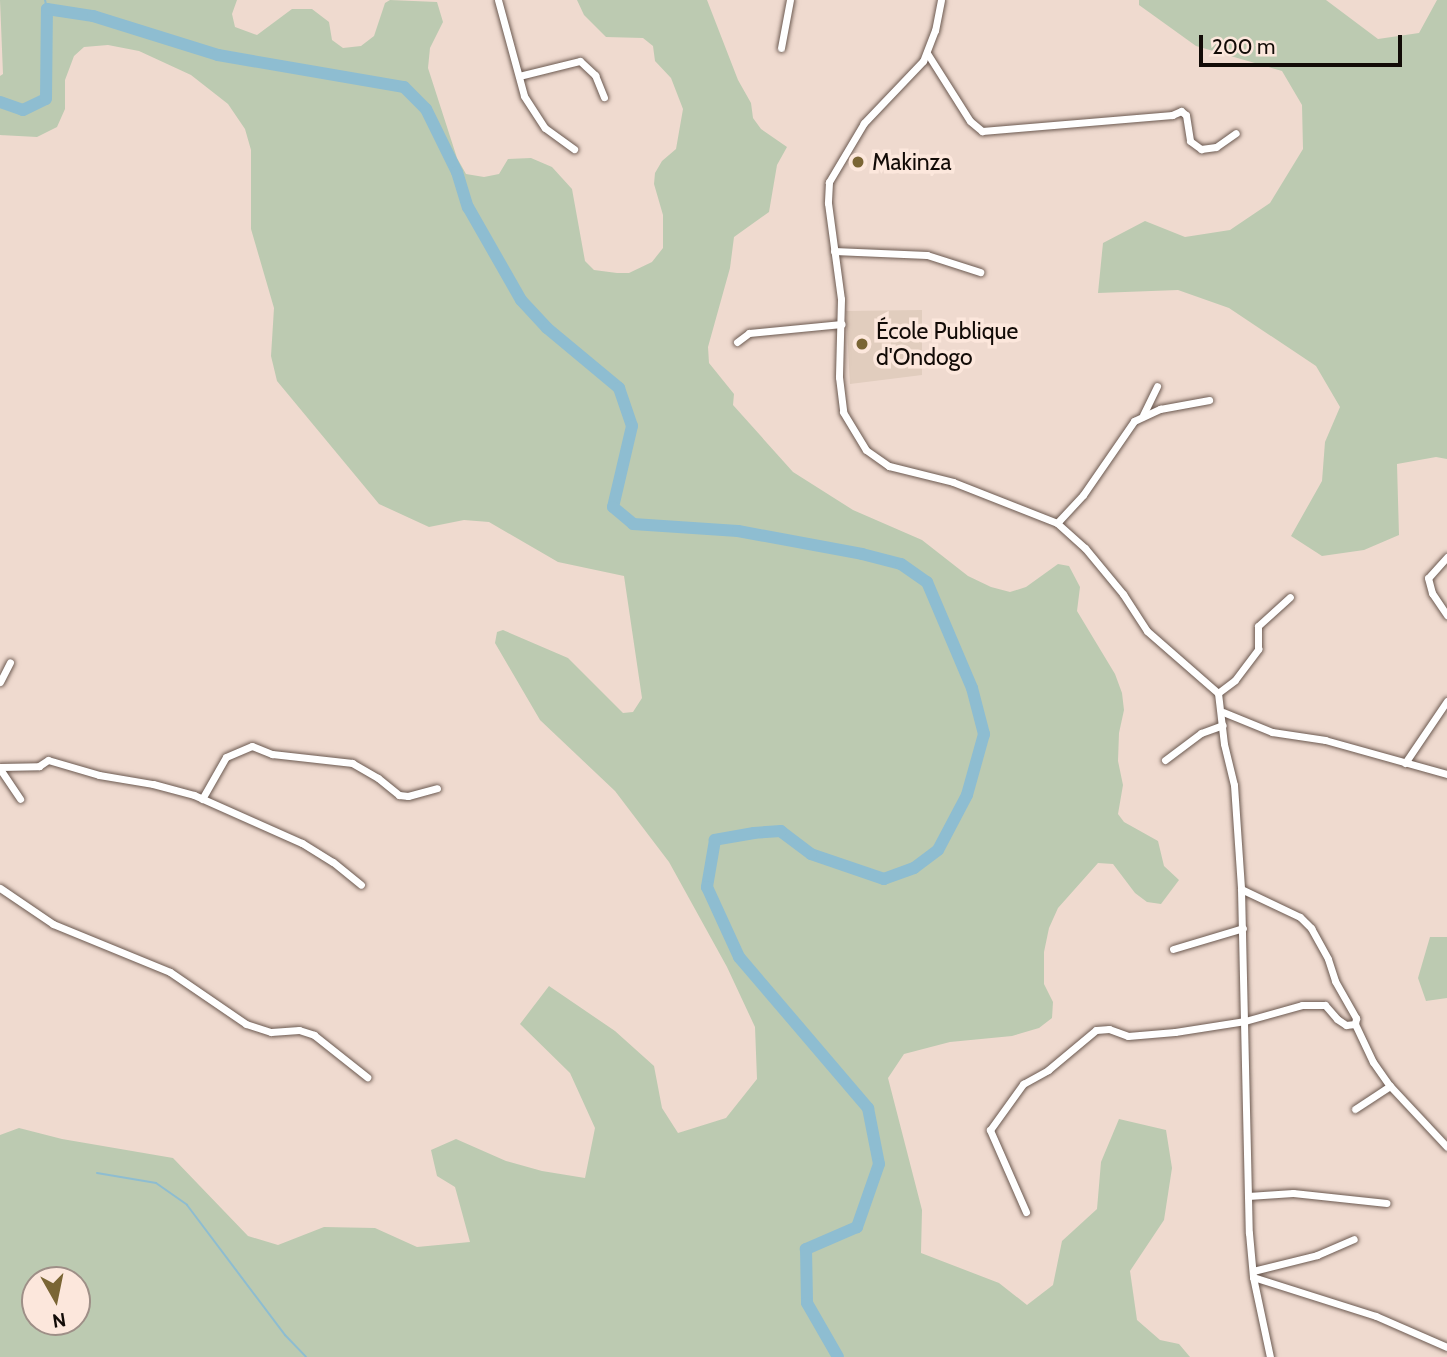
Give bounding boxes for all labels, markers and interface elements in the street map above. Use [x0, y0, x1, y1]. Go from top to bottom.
scale bar [1202, 21, 1405, 65]
text: 200 m [1212, 34, 1275, 59]
place label: Makinza [872, 148, 951, 176]
marker: Makinza [850, 154, 866, 170]
place label: École Publique d'Ondogo [876, 317, 1018, 371]
marker: École Publique d'Ondogo [854, 336, 870, 352]
north arrow [21, 1266, 91, 1336]
text: N [51, 1308, 67, 1333]

